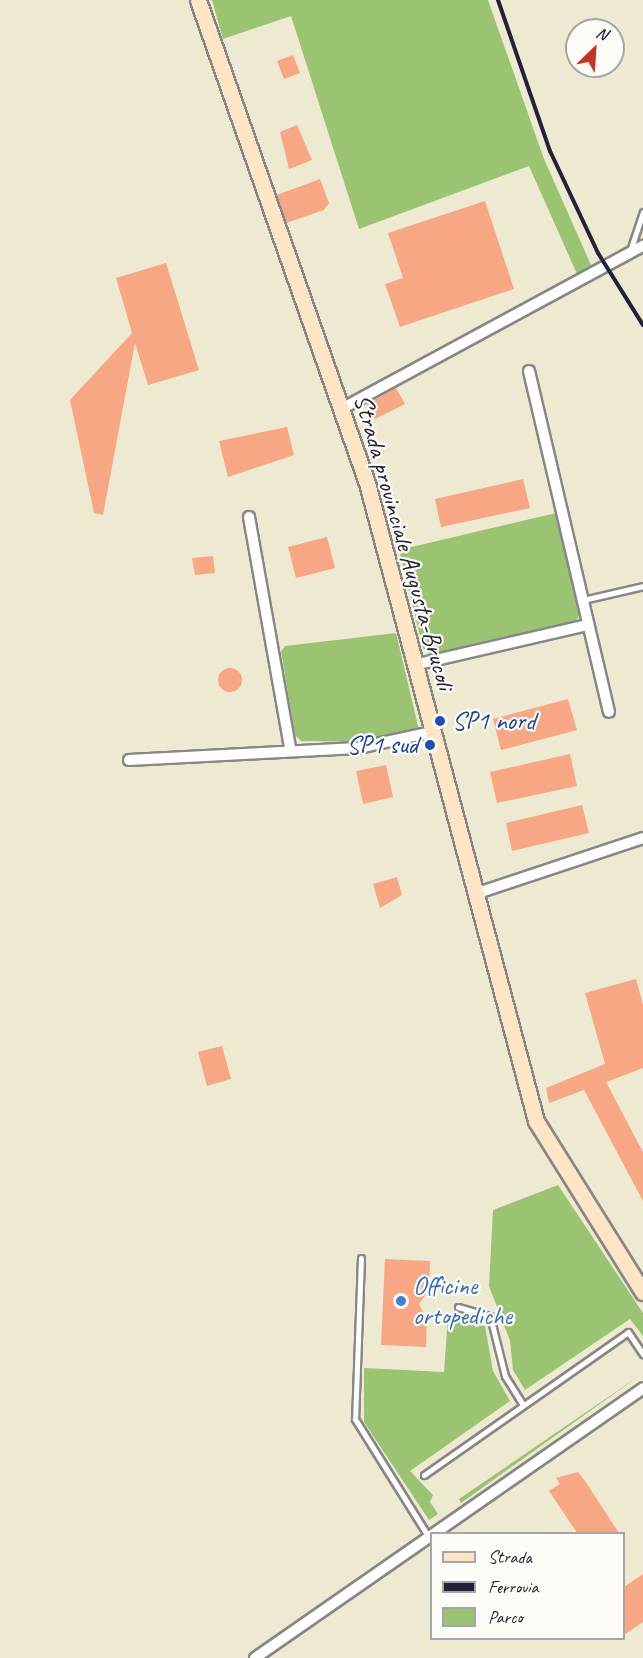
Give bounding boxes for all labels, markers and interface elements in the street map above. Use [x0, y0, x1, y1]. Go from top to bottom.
north arrow [565, 18, 625, 78]
text: N [593, 22, 610, 45]
street label: Strada provinciale Augusta-Brucoli [347, 391, 461, 693]
place label: SP1 nord [452, 705, 535, 737]
marker: SP1 nord [433, 714, 447, 728]
place label: SP1 sud [346, 729, 418, 761]
marker: SP1 sud [423, 738, 437, 752]
place label: Officine ortopediche [413, 1270, 512, 1332]
marker: Officine ortopediche [394, 1294, 408, 1308]
legend [430, 1532, 625, 1640]
text: Strada [488, 1546, 532, 1568]
text: Ferrovia [488, 1576, 538, 1598]
text: Parco [488, 1606, 523, 1628]

